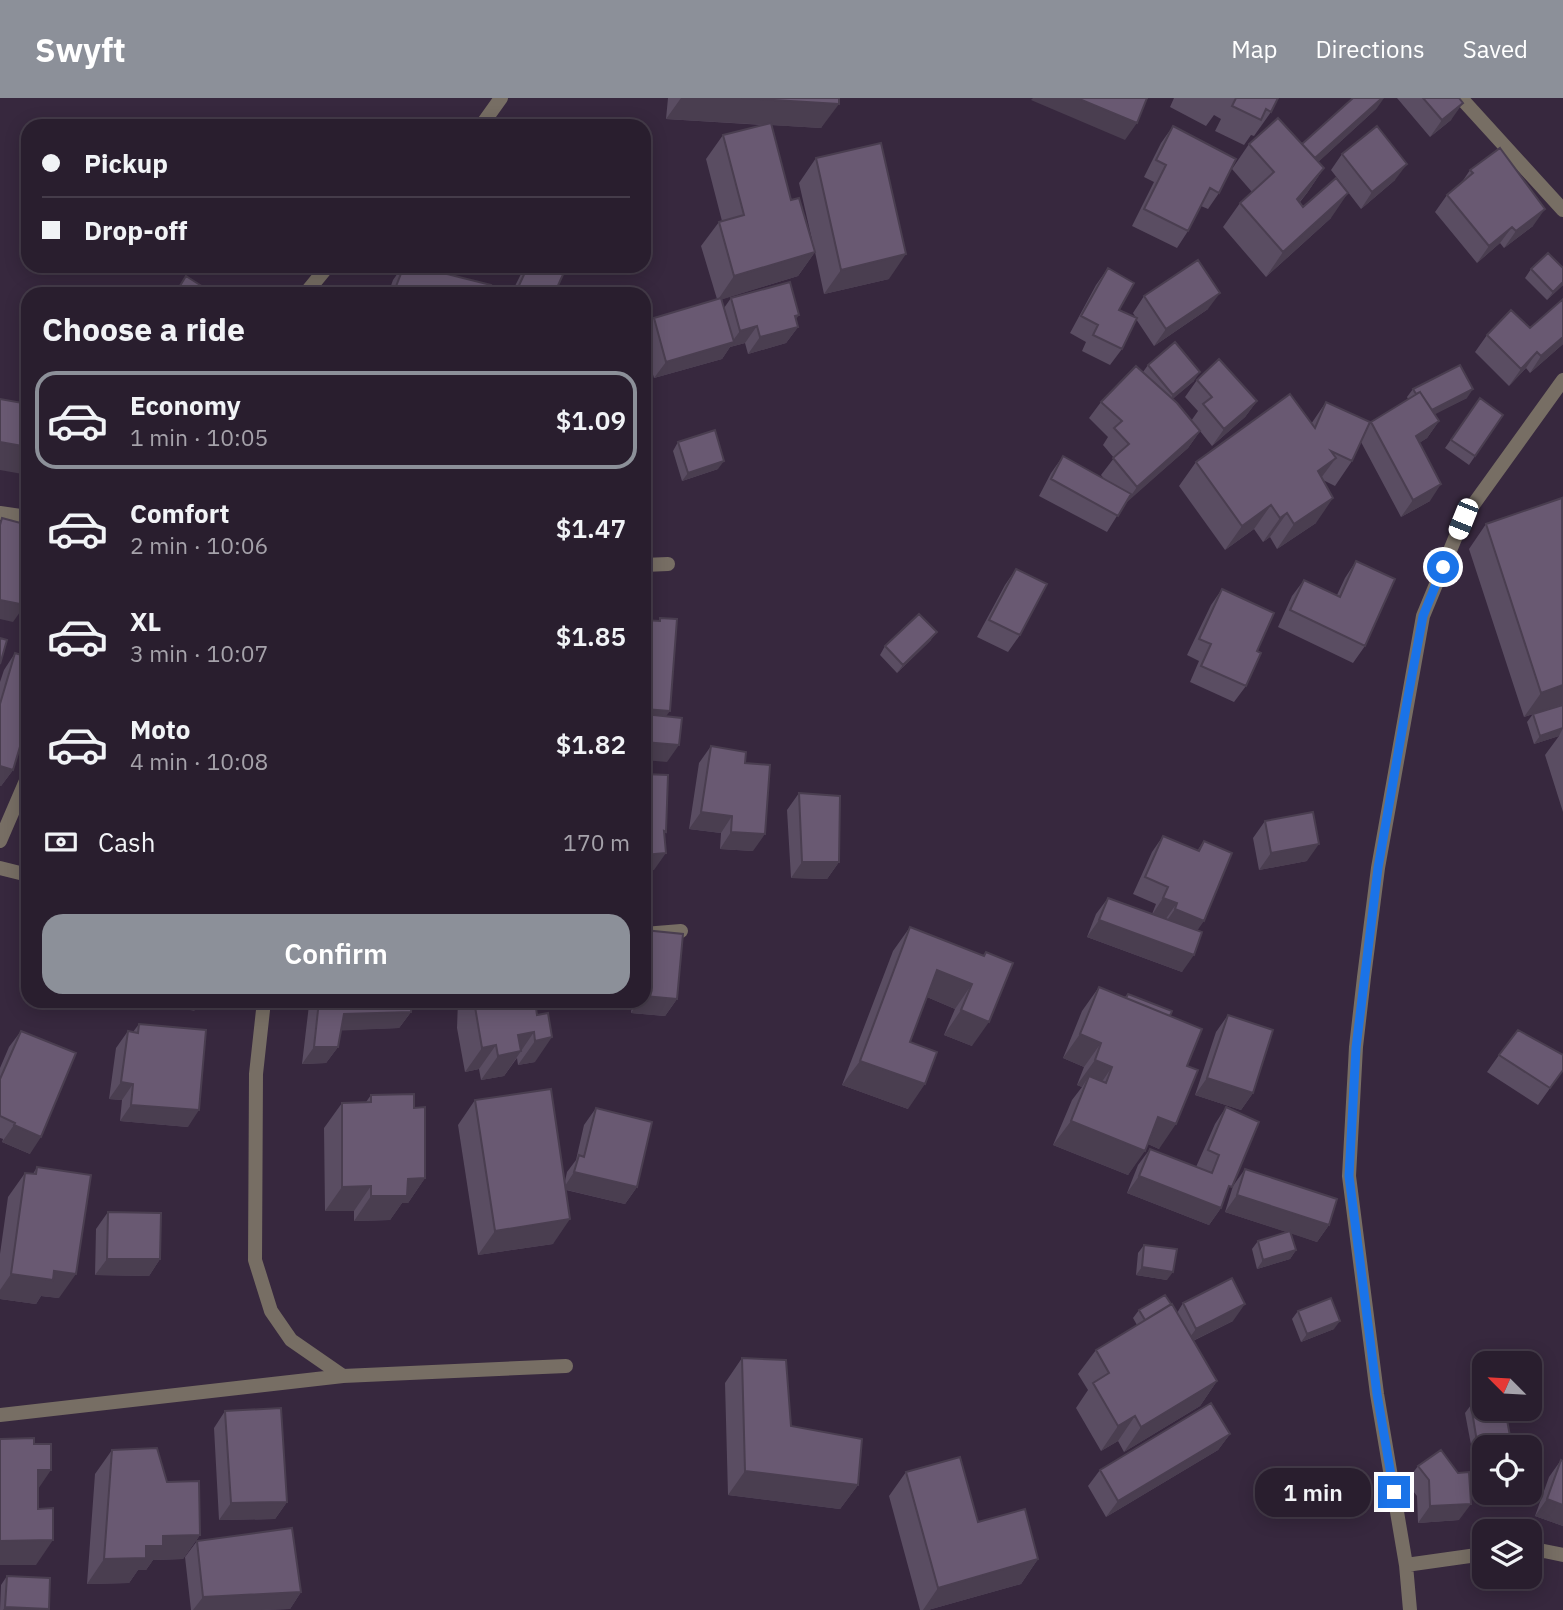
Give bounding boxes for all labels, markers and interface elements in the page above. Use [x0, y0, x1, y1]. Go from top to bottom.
text: Swyft [35, 28, 126, 71]
text: Map [1231, 33, 1277, 65]
text: Directions [1315, 33, 1425, 65]
text: Saved [1463, 33, 1528, 65]
text: Pickup [84, 146, 168, 180]
text: Drop-off [84, 213, 187, 247]
text: Choose a ride [42, 308, 245, 350]
text: Economy [130, 388, 241, 422]
icon: car [46, 389, 109, 452]
text: $1.09 [556, 403, 626, 437]
text: 1 min · 10:05 [130, 422, 268, 452]
text: Comfort [130, 496, 229, 530]
car [1446, 496, 1481, 542]
icon: car [46, 497, 109, 560]
text: $1.47 [556, 511, 626, 545]
text: 2 min · 10:06 [130, 530, 268, 560]
route start [1427, 551, 1459, 583]
text: XL [130, 604, 161, 638]
icon: car [46, 605, 109, 668]
text: $1.85 [556, 619, 626, 653]
text: 3 min · 10:07 [130, 638, 268, 668]
text: Moto [130, 712, 190, 746]
icon: car [46, 713, 109, 776]
text: $1.82 [556, 727, 626, 761]
text: 4 min · 10:08 [130, 746, 268, 776]
icon: cash [42, 823, 80, 861]
text: Cash [98, 825, 155, 859]
text: 170 m [563, 827, 630, 857]
button: Confirm [42, 914, 630, 994]
north arrow [1472, 1351, 1542, 1421]
map controls [1472, 1351, 1542, 1589]
button: locate [1472, 1435, 1542, 1505]
callout: 1 min [1254, 1468, 1370, 1516]
route end [1378, 1476, 1410, 1508]
text: 1 min [1283, 1477, 1343, 1507]
button: layers [1472, 1519, 1542, 1589]

